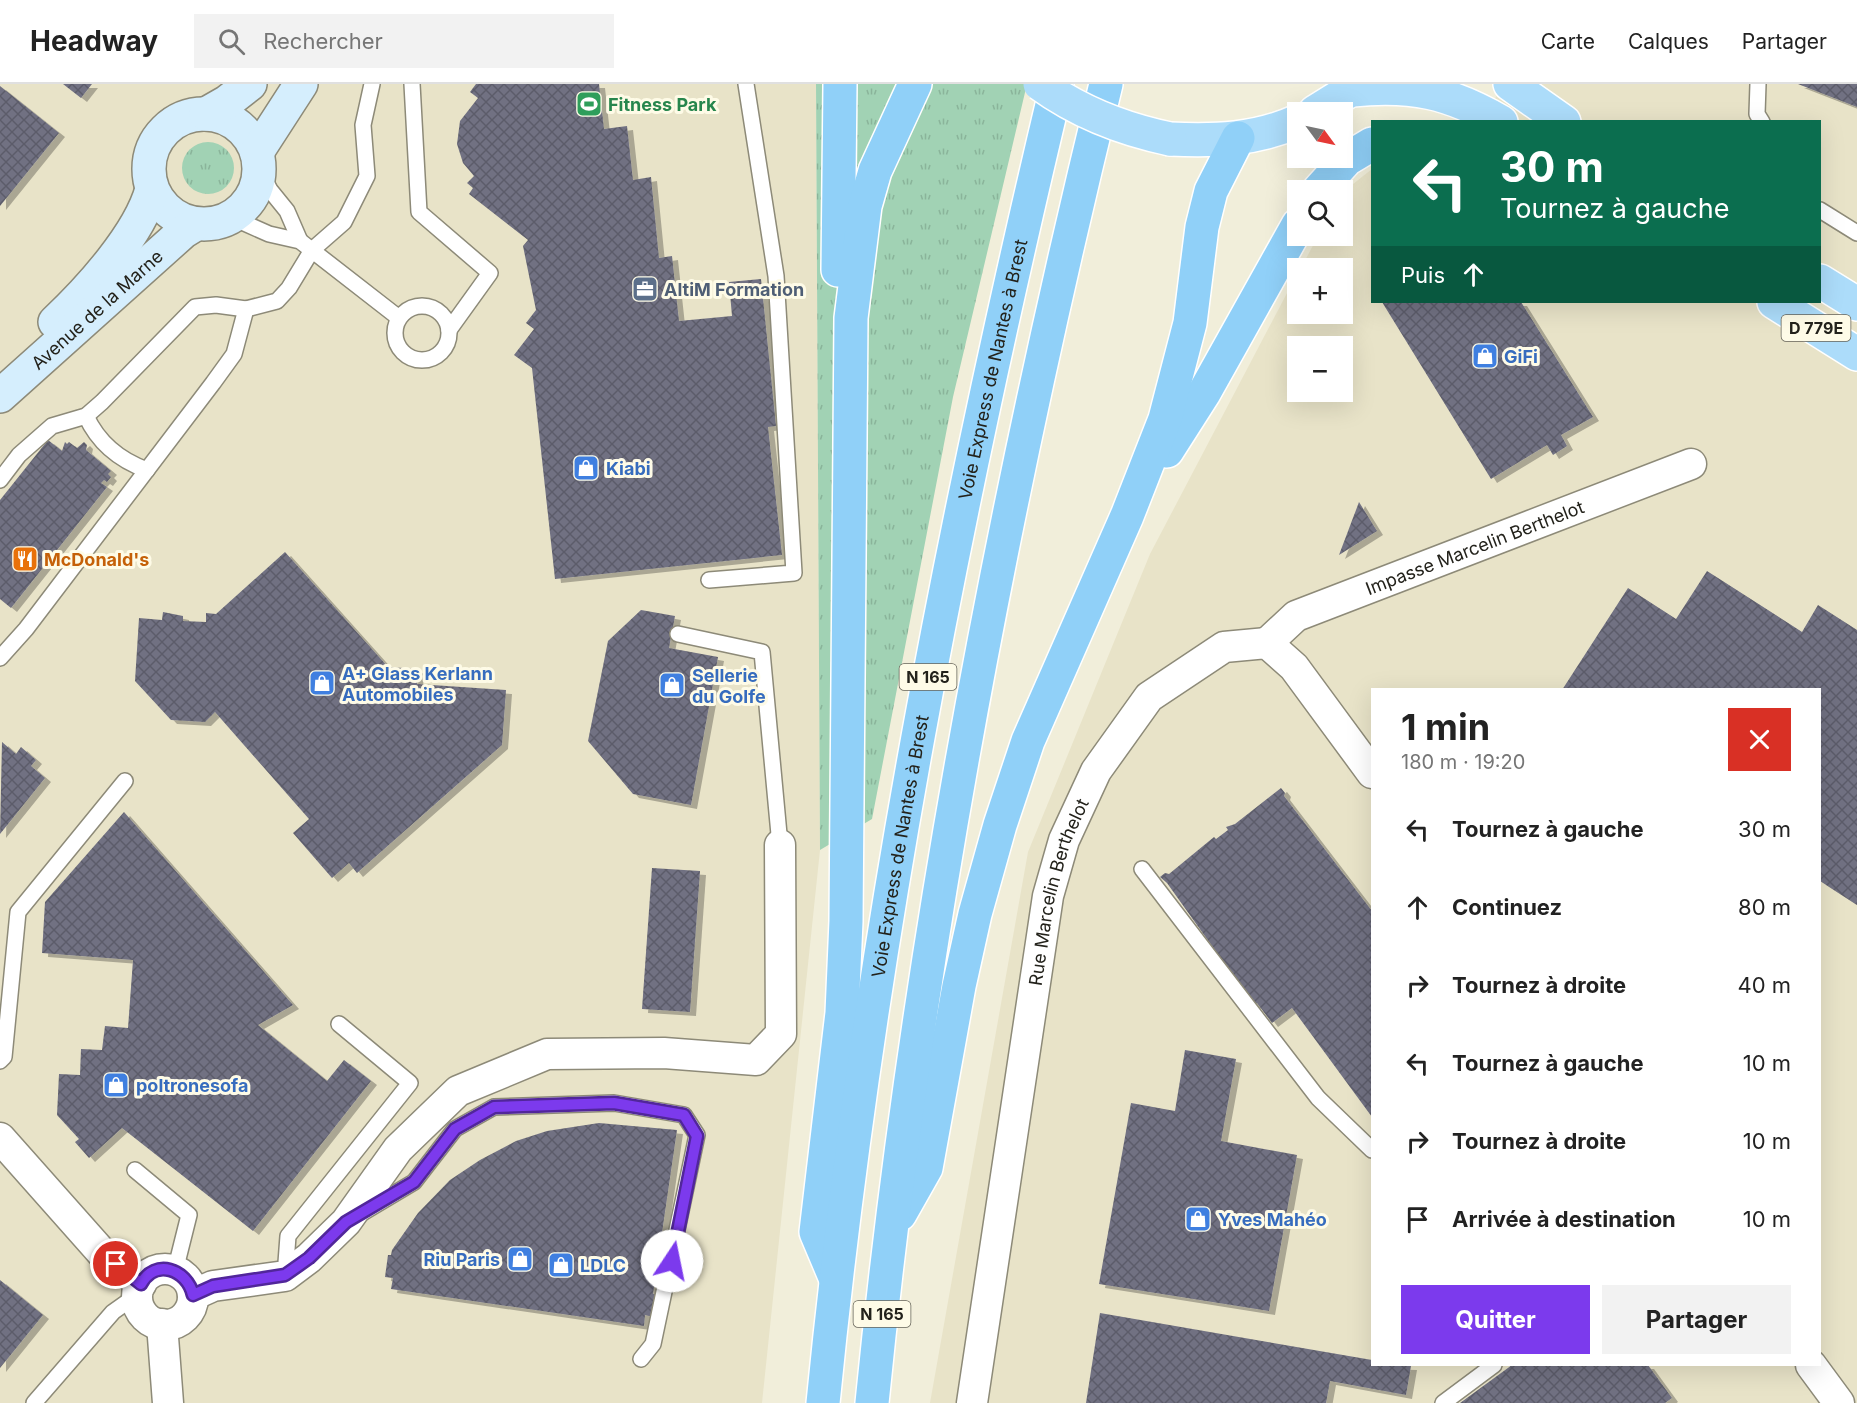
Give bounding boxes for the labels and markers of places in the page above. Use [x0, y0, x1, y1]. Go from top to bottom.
sports icon: Fitness Park [574, 89, 604, 119]
place label: Fitness Park [608, 94, 717, 115]
office icon: AltiM Formation [630, 274, 660, 304]
place label: AltiM Formation [664, 279, 804, 300]
shop icon: GiFi [1470, 341, 1500, 371]
place label: GiFi [1504, 346, 1538, 367]
shop icon: Kiabi [571, 453, 601, 483]
place label: Kiabi [606, 458, 651, 479]
restaurant icon: McDonald's [10, 544, 40, 574]
place label: McDonald's [44, 549, 149, 570]
place label: A+ Glass Kerlann Automobiles [342, 663, 493, 705]
place label: Sellerie du Golfe [692, 665, 766, 707]
shop icon: A+ Glass Kerlann Automobiles [307, 668, 337, 698]
shop icon: Sellerie du Golfe [657, 670, 687, 700]
shop icon: poltronesofa [101, 1070, 131, 1100]
place label: poltronesofa [136, 1075, 248, 1096]
shop icon: Yves Mahéo [1183, 1204, 1213, 1234]
place label: Yves Mahéo [1218, 1209, 1327, 1230]
pin [90, 1238, 141, 1289]
shop icon: Riu Paris [505, 1244, 535, 1274]
place label: Riu Paris [424, 1249, 500, 1270]
shop icon: LDLC [546, 1250, 576, 1280]
place label: LDLC [580, 1255, 626, 1276]

